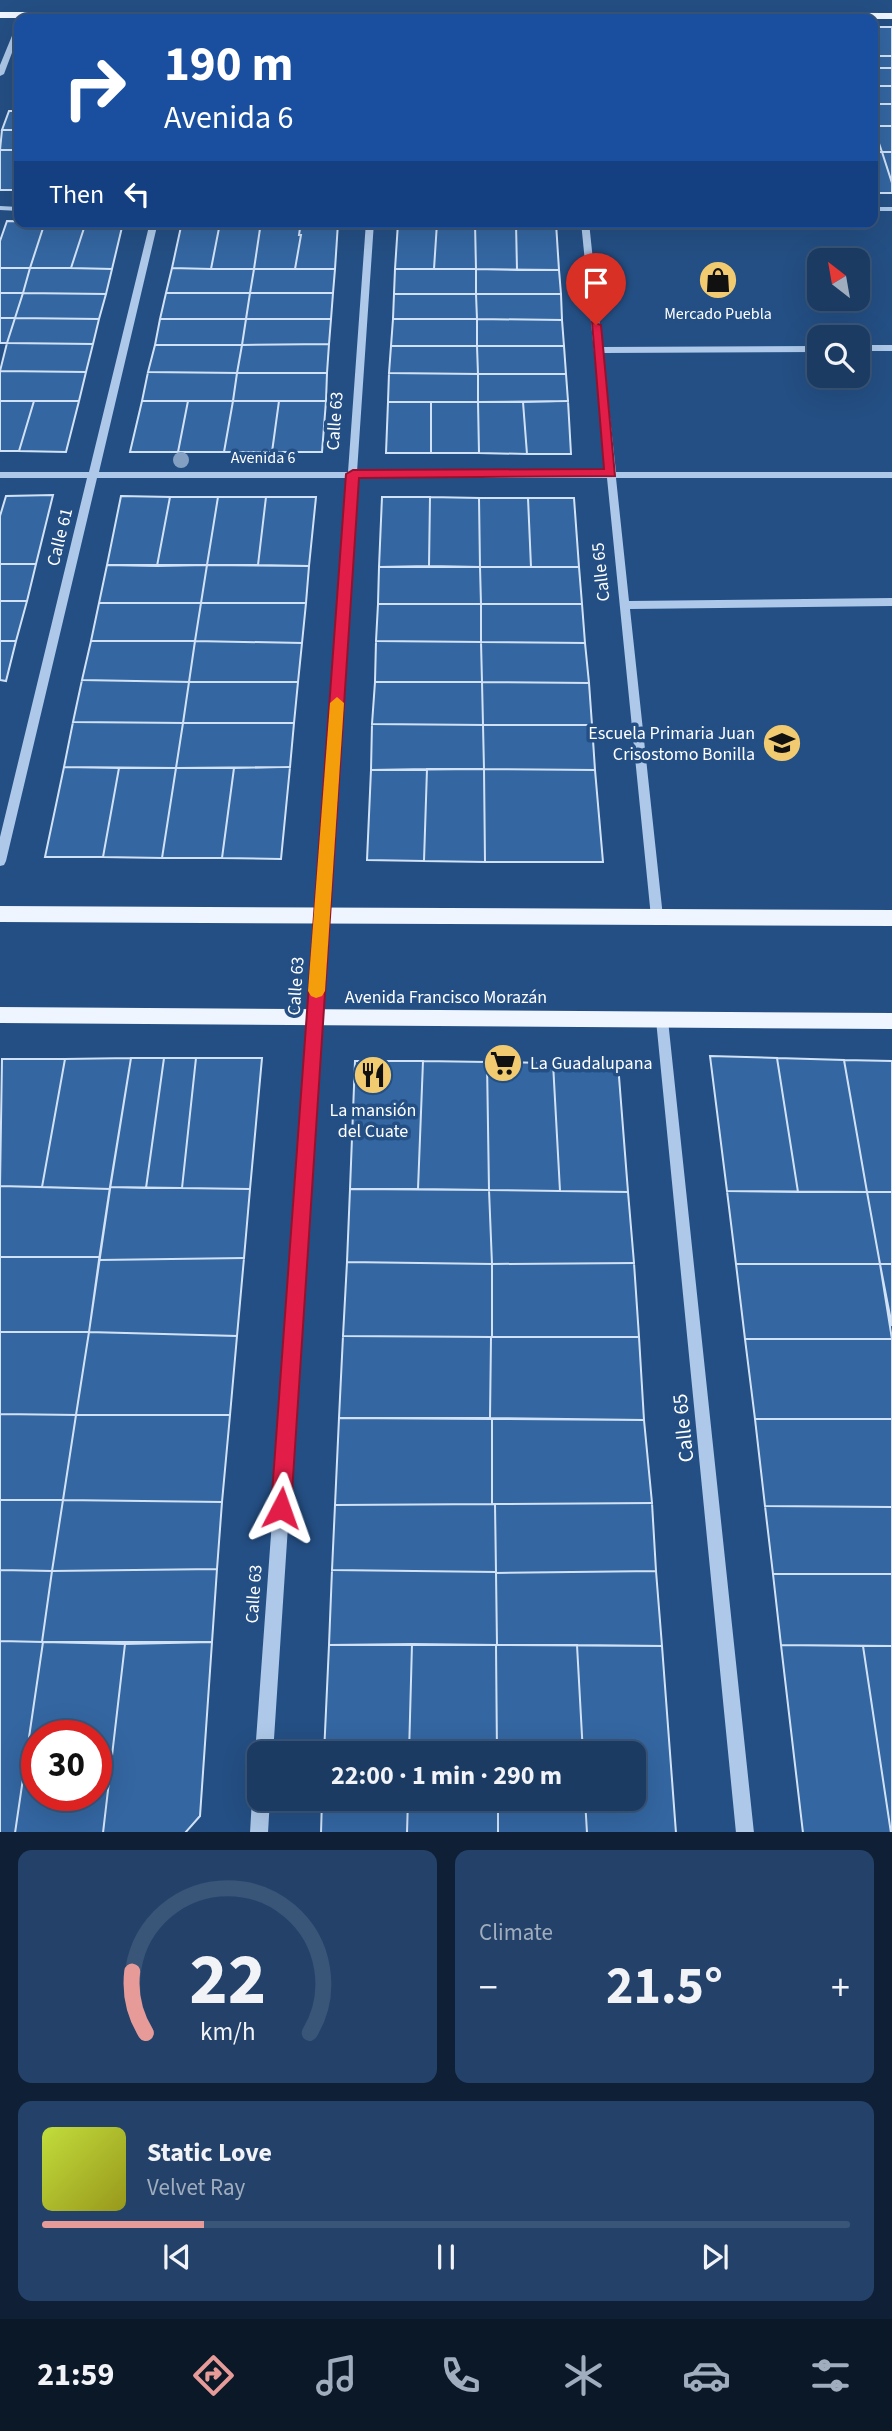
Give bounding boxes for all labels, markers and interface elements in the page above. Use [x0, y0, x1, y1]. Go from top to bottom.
text: 190 m [164, 30, 293, 100]
icon: right [49, 42, 140, 133]
text: Avenida 6 [164, 95, 293, 141]
icon: left [118, 175, 156, 213]
text: Then [49, 176, 104, 213]
north arrow [807, 248, 870, 312]
map controls [807, 248, 870, 388]
pin [566, 253, 626, 325]
shop icon: Mercado Puebla [697, 259, 739, 301]
icon: arrive [577, 264, 615, 302]
place label: Mercado Puebla [664, 303, 772, 325]
button: search [807, 325, 870, 388]
street label: Calle 63 [320, 391, 350, 451]
street label: Avenida 6 [231, 447, 295, 469]
street label: Calle 61 [41, 505, 79, 569]
street label: Calle 65 [585, 541, 617, 603]
place label: Escuela Primaria Juan Crisostomo Bonilla [588, 721, 755, 767]
school or university icon: Escuela Primaria Juan Crisostomo Bonilla [761, 722, 803, 764]
street label: Calle 63 [281, 956, 311, 1016]
street label: Avenida Francisco Morazán [345, 985, 547, 1010]
supermarket icon: La Guadalupana [482, 1042, 524, 1084]
place label: La Guadalupana [530, 1051, 653, 1076]
restaurant icon: La mansión del Cuate [352, 1054, 394, 1096]
place label: La mansión del Cuate [330, 1098, 416, 1144]
street label: Calle 65 [664, 1392, 702, 1464]
position arrow [244, 1471, 318, 1545]
street label: Calle 63 [239, 1564, 269, 1624]
speed limit sign: 30 [21, 1720, 112, 1811]
text: 22:00 · 1 min · 290 m [331, 1757, 562, 1794]
text: Climate [479, 1916, 553, 1949]
text: 22 [189, 1928, 266, 2032]
text: 21.5° [606, 1950, 723, 2024]
text: − [479, 1961, 498, 2015]
text: + [831, 1961, 850, 2015]
text: km/h [200, 2013, 255, 2049]
text: Static Love [147, 2134, 272, 2171]
text: Velvet Ray [147, 2171, 245, 2204]
icon: previous [158, 2238, 196, 2276]
icon: pause [427, 2238, 465, 2276]
icon: next [696, 2238, 734, 2276]
icon: directions [189, 2351, 238, 2400]
icon: music [312, 2351, 361, 2400]
icon: phone [436, 2351, 485, 2400]
icon: climate [559, 2351, 608, 2400]
icon: car [682, 2351, 731, 2400]
icon: filters [806, 2351, 855, 2400]
text: 21:59 [37, 2352, 114, 2398]

